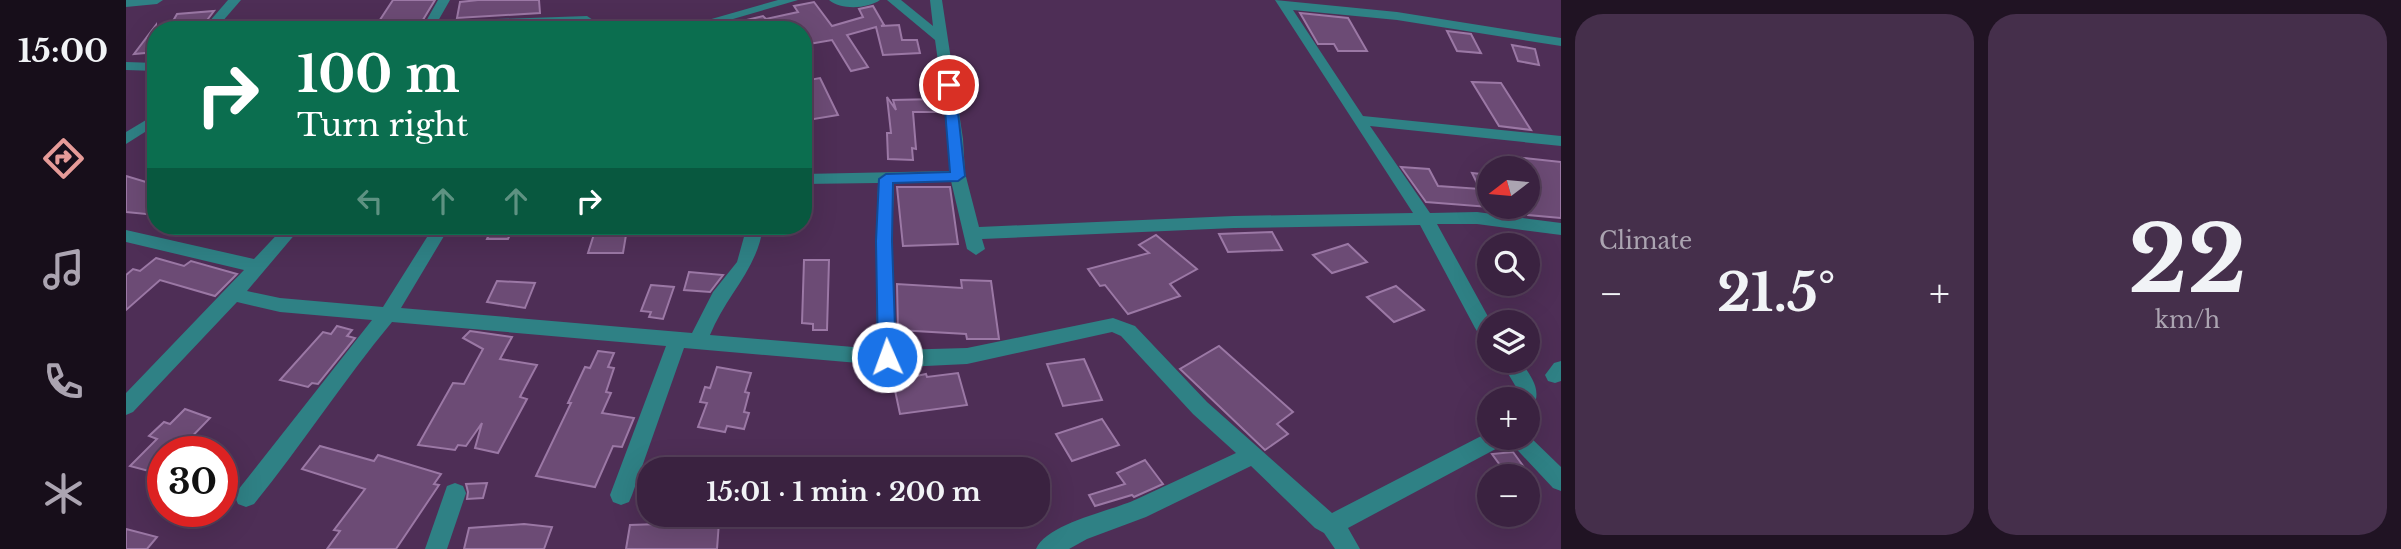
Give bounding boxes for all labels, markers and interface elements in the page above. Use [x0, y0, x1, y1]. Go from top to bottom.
text: 15:00 [18, 31, 108, 71]
text: 100 m [297, 44, 460, 105]
icon: right [182, 49, 273, 140]
pin [919, 55, 979, 115]
icon: arrive [930, 66, 968, 104]
text: Turn right [297, 105, 468, 145]
icon: directions [39, 134, 88, 183]
north arrow [1477, 156, 1540, 219]
map controls [1477, 156, 1540, 527]
icon: left [351, 182, 389, 220]
icon: ahead [424, 182, 462, 220]
icon: ahead [497, 182, 535, 220]
icon: right [570, 182, 608, 220]
text: 22 [2128, 204, 2247, 317]
text: Climate [1599, 227, 1692, 255]
button: search [1477, 233, 1540, 296]
icon: music [39, 245, 88, 294]
text: 21.5° [1717, 261, 1835, 325]
text: − [1599, 270, 1623, 317]
text: + [1929, 270, 1950, 317]
text: km/h [2155, 306, 2220, 334]
button: layers [1477, 310, 1540, 373]
position arrow [850, 320, 924, 394]
icon: phone [39, 357, 88, 406]
button: + [1477, 387, 1540, 450]
speed limit sign: 30 [147, 436, 238, 527]
button: − [1477, 464, 1540, 527]
icon: climate [39, 469, 88, 518]
text: 15:01 · 1 min · 200 m [706, 476, 981, 508]

